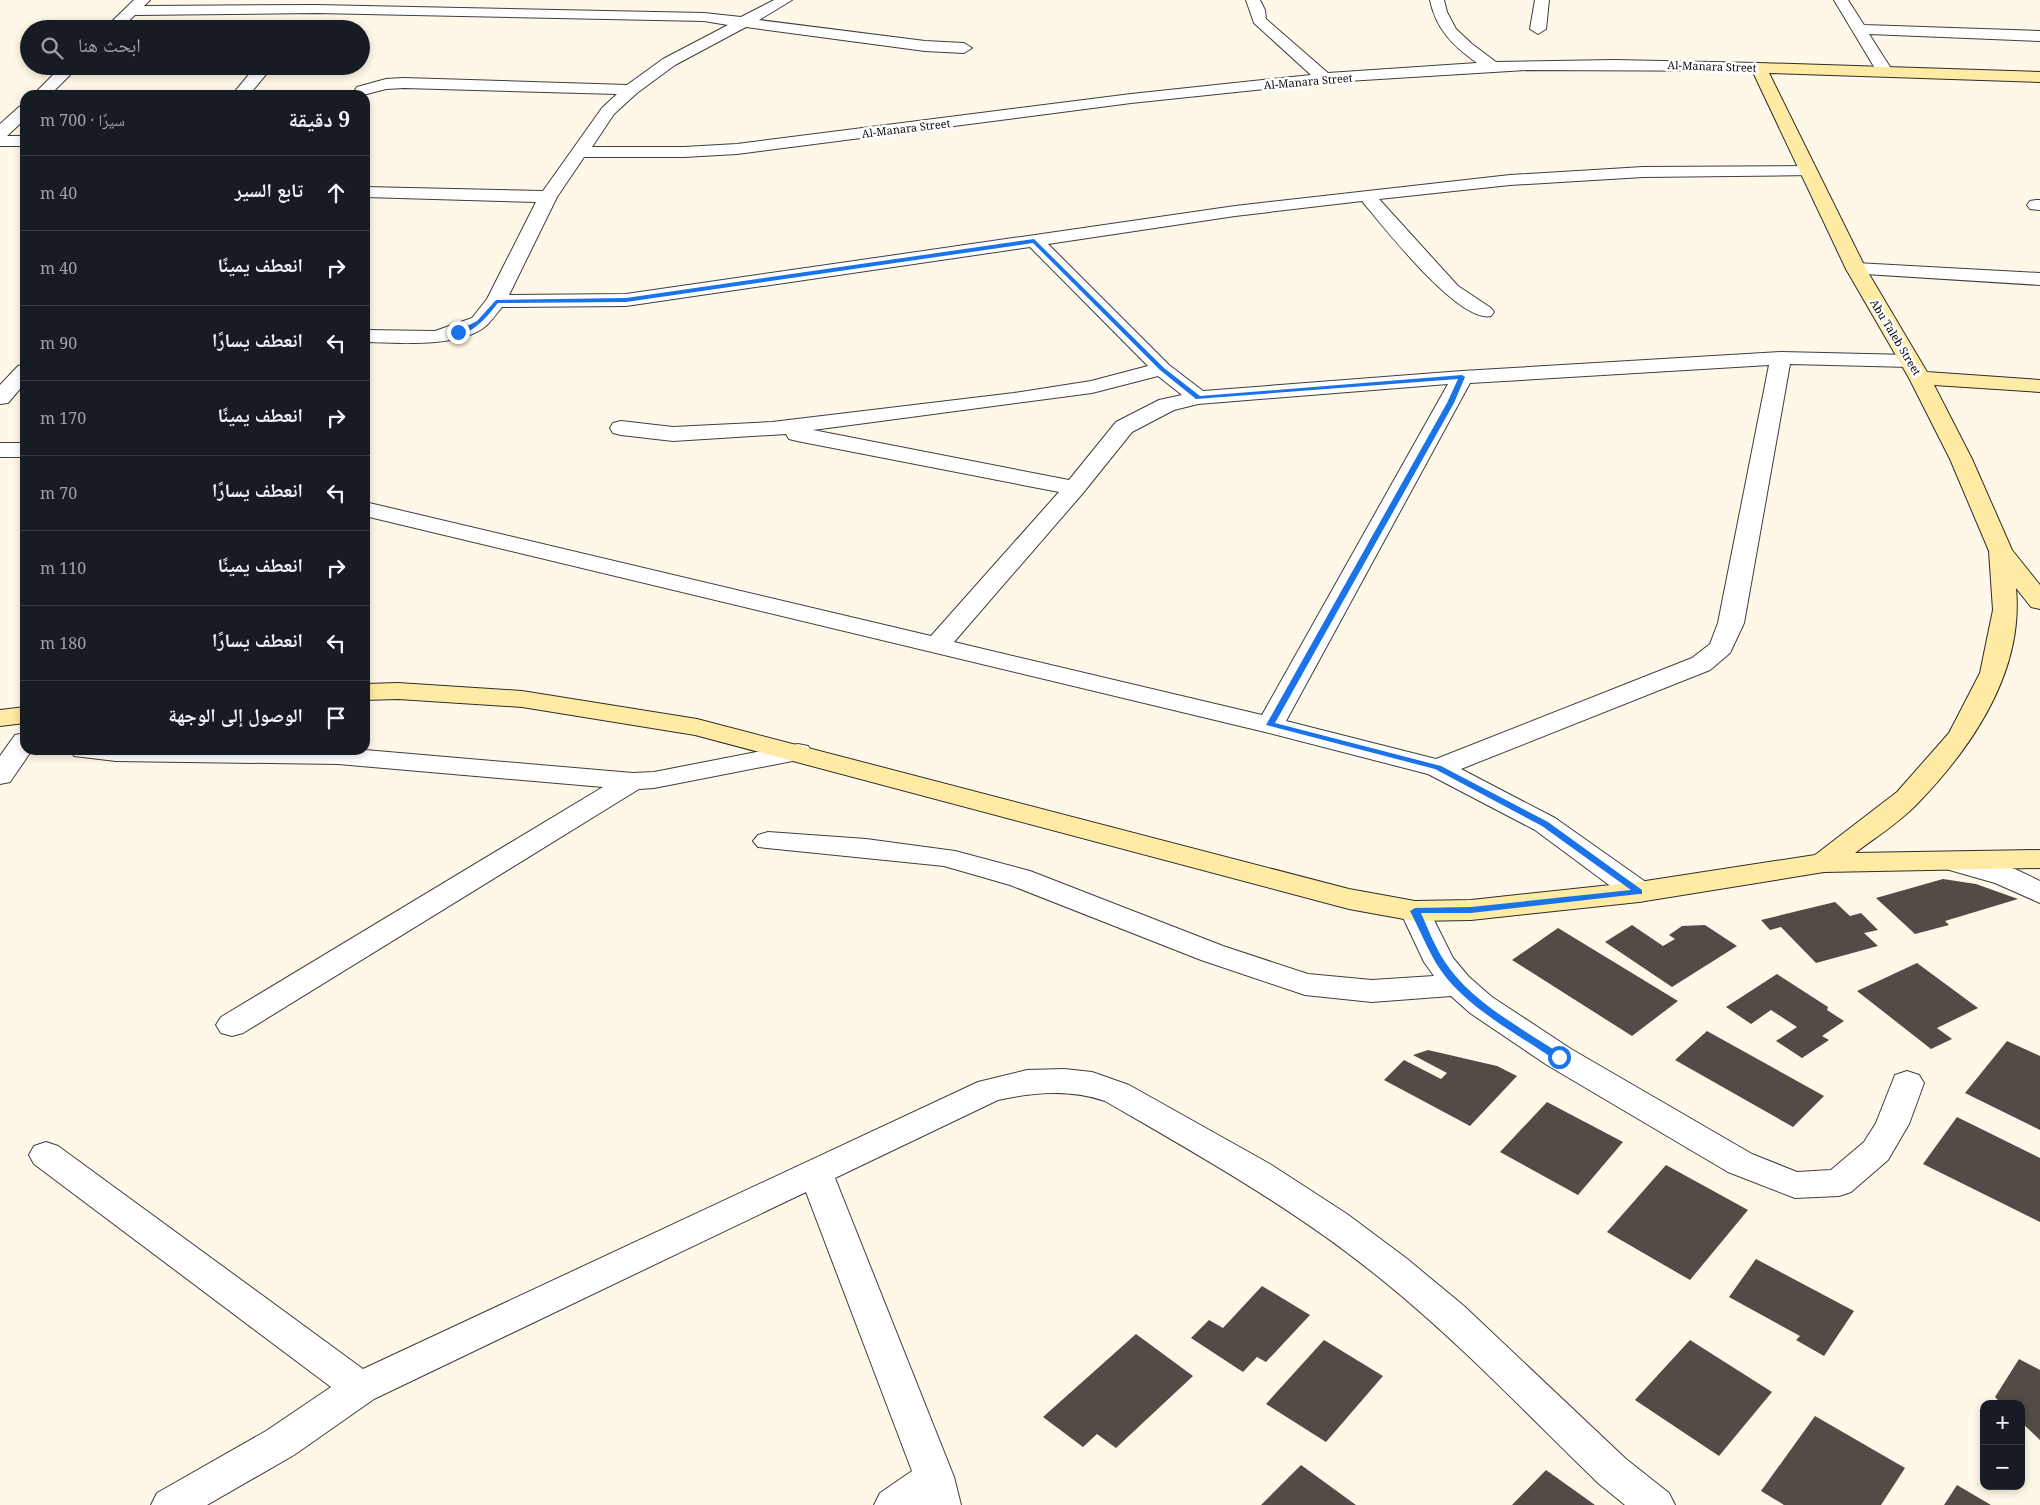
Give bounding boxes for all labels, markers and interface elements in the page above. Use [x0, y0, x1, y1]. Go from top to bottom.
search box [20, 20, 370, 75]
text: ابحث هنا [78, 32, 141, 58]
icon: search [38, 34, 66, 62]
street label: Al-Manara Street [1667, 57, 1757, 75]
street label: Al-Manara Street [1263, 70, 1353, 92]
text: 9 دقيقة [289, 105, 350, 133]
text: سيرًا · 700 m [40, 109, 125, 131]
street label: Al-Manara Street [861, 115, 951, 141]
text: تابع السير [235, 177, 303, 203]
icon: ahead [322, 179, 350, 207]
text: 40 m [40, 182, 77, 204]
text: انعطف يمينًا [217, 252, 303, 278]
icon: right [322, 254, 350, 282]
text: 40 m [40, 257, 77, 279]
street label: Abu Taleb Street [1867, 296, 1925, 378]
route end [447, 321, 470, 344]
text: انعطف يسارًا [212, 327, 303, 353]
icon: left [322, 329, 350, 357]
text: 90 m [40, 332, 77, 354]
text: انعطف يمينًا [217, 402, 303, 428]
icon: right [322, 404, 350, 432]
text: 170 m [40, 407, 86, 429]
text: انعطف يسارًا [212, 477, 303, 503]
icon: left [322, 479, 350, 507]
text: 70 m [40, 482, 77, 504]
text: انعطف يمينًا [217, 552, 303, 578]
icon: right [322, 554, 350, 582]
text: 110 m [40, 557, 86, 579]
text: انعطف يسارًا [212, 627, 303, 653]
icon: left [322, 629, 350, 657]
text: 180 m [40, 632, 86, 654]
text: الوصول إلى الوجهة [168, 702, 303, 728]
icon: arrive [322, 704, 350, 732]
route start [1548, 1046, 1571, 1069]
map controls [1980, 1400, 2025, 1490]
button: + [1980, 1400, 2025, 1445]
button: − [1980, 1445, 2025, 1490]

